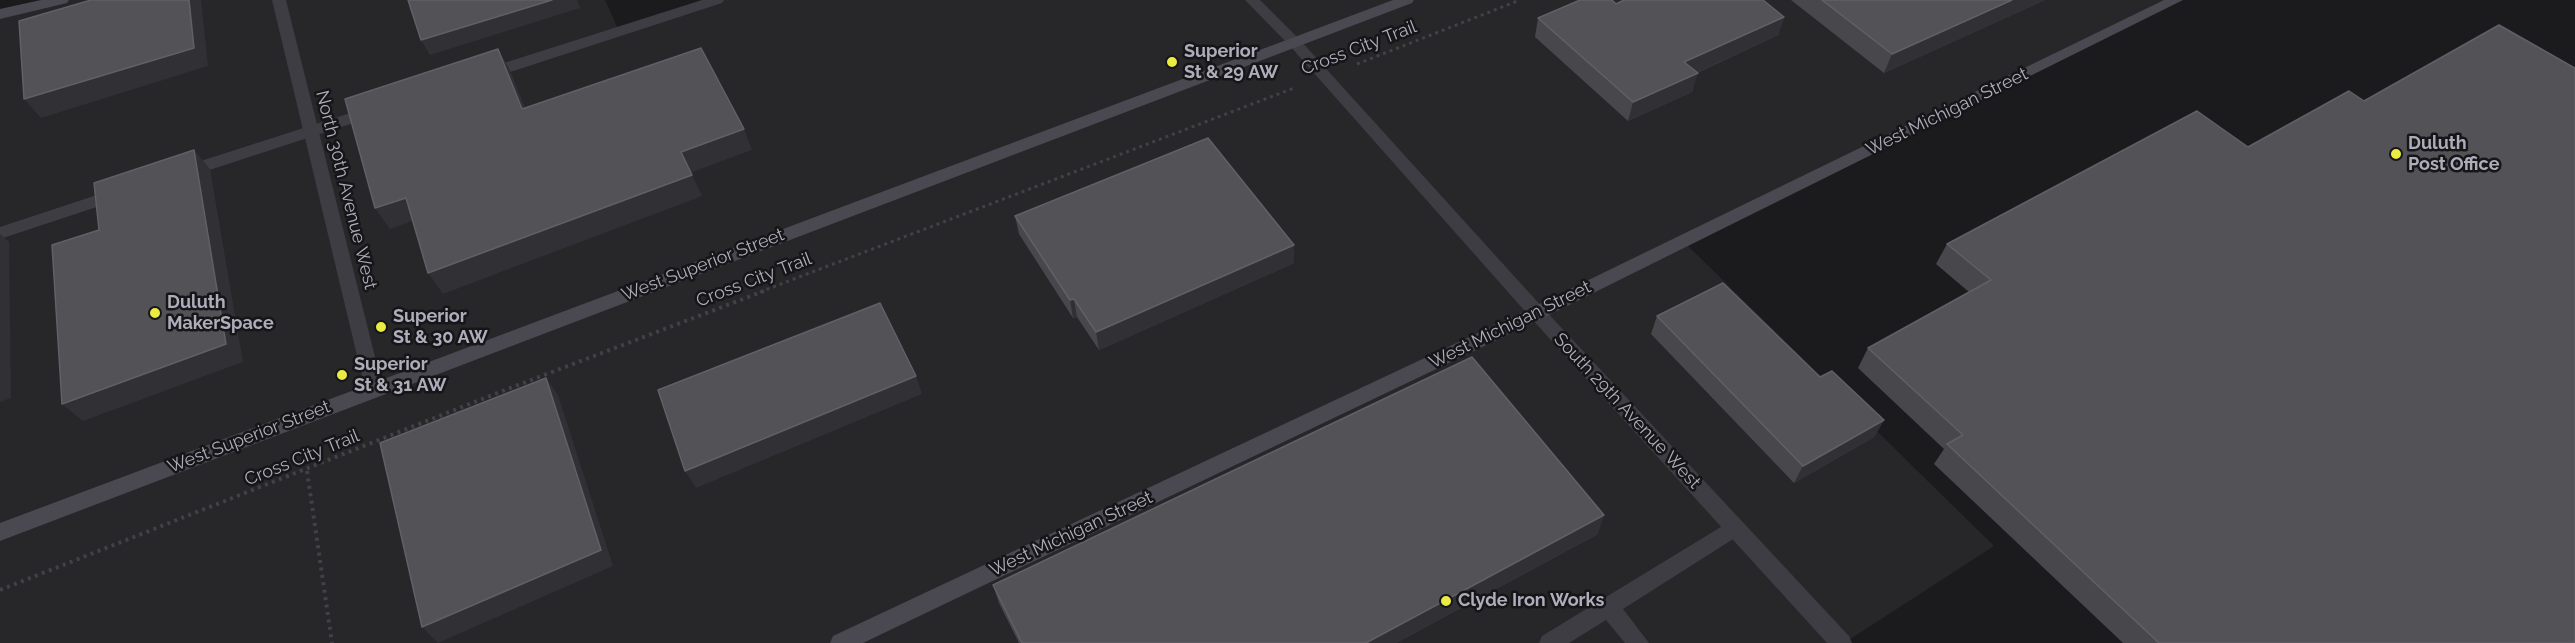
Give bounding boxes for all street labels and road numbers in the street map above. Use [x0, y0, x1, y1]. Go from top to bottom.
street label: Cross City Trail [1298, 16, 1420, 80]
street label: West Michigan Street [1863, 63, 2031, 161]
street label: North 30th Avenue West [311, 88, 381, 292]
street label: West Superior Street [619, 224, 787, 306]
street label: Cross City Trail [693, 248, 815, 312]
street label: West Michigan Street [1426, 276, 1594, 374]
street label: South 29th Avenue West [1549, 329, 1705, 493]
street label: West Superior Street [165, 396, 333, 478]
street label: Cross City Trail [241, 425, 363, 491]
street label: West Michigan Street [986, 487, 1156, 581]

